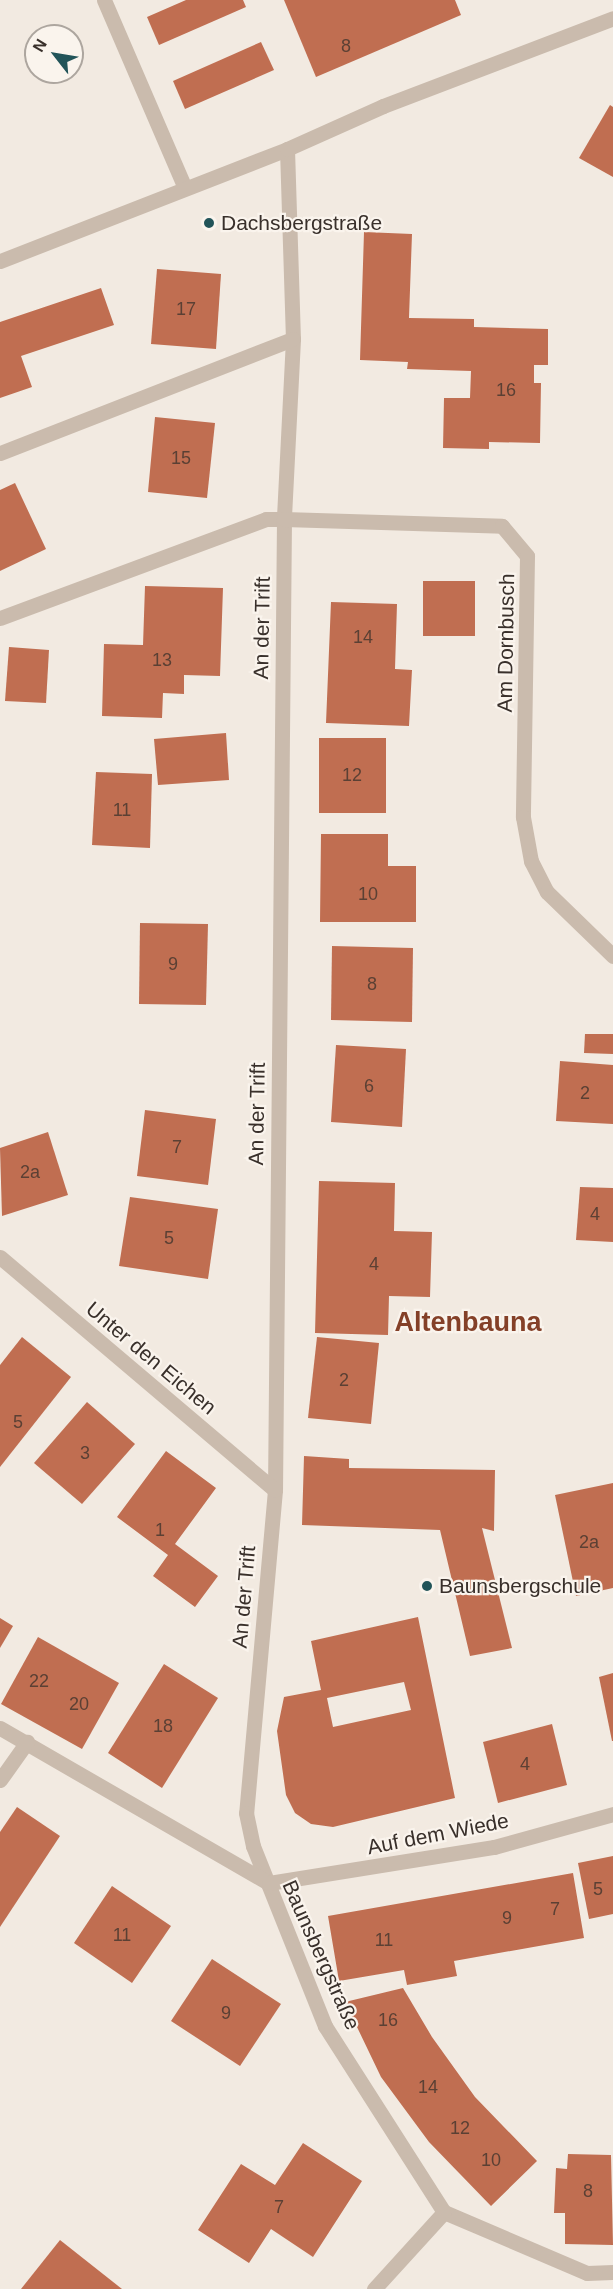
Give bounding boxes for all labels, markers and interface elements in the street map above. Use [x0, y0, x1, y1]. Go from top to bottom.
north arrow [24, 24, 84, 84]
house number: 8 [341, 35, 351, 57]
text: N [30, 36, 50, 55]
place label: Dachsbergstraße [221, 210, 382, 236]
marker: Dachsbergstraße [202, 216, 216, 230]
house number: 17 [176, 298, 196, 320]
house number: 16 [496, 379, 516, 401]
house number: 15 [171, 447, 191, 469]
street label: Am Dornbusch [492, 573, 520, 713]
street label: An der Trift [249, 576, 275, 680]
house number: 14 [353, 626, 373, 648]
house number: 13 [152, 649, 172, 671]
house number: 12 [342, 764, 362, 786]
house number: 11 [113, 799, 131, 821]
house number: 10 [358, 883, 378, 905]
house number: 9 [168, 953, 178, 975]
house number: 8 [367, 973, 377, 995]
street label: An der Trift [244, 1062, 270, 1166]
house number: 6 [364, 1075, 374, 1097]
house number: 2 [580, 1082, 590, 1104]
house number: 7 [172, 1136, 182, 1158]
house number: 2a [20, 1161, 40, 1183]
house number: 4 [590, 1203, 600, 1225]
house number: 5 [164, 1227, 174, 1249]
house number: 4 [369, 1253, 379, 1275]
street label: Unter den Eichen [81, 1296, 221, 1420]
district label: Altenbauna [394, 1307, 542, 1339]
house number: 2 [339, 1369, 349, 1391]
house number: 5 [13, 1411, 23, 1433]
house number: 3 [80, 1442, 90, 1464]
house number: 1 [155, 1519, 165, 1541]
house number: 2a [579, 1531, 599, 1553]
street label: An der Trift [227, 1545, 261, 1649]
place label: Baunsbergschule [439, 1573, 601, 1599]
marker: Baunsbergschule [420, 1579, 434, 1593]
house number: 22 [29, 1670, 49, 1692]
house number: 20 [69, 1693, 89, 1715]
house number: 18 [153, 1715, 173, 1737]
house number: 4 [520, 1753, 530, 1775]
street label: Auf dem Wiede [365, 1808, 511, 1860]
street label: Baunsbergstraße [277, 1876, 365, 2034]
house number: 5 [593, 1878, 603, 1900]
house number: 7 [550, 1898, 560, 1920]
house number: 9 [502, 1907, 512, 1929]
house number: 11 [113, 1924, 131, 1946]
house number: 11 [375, 1929, 393, 1951]
house number: 9 [221, 2002, 231, 2024]
house number: 16 [378, 2009, 398, 2031]
house number: 14 [418, 2076, 438, 2098]
house number: 12 [450, 2117, 470, 2139]
house number: 10 [481, 2149, 501, 2171]
house number: 8 [583, 2180, 593, 2202]
house number: 7 [274, 2196, 284, 2218]

